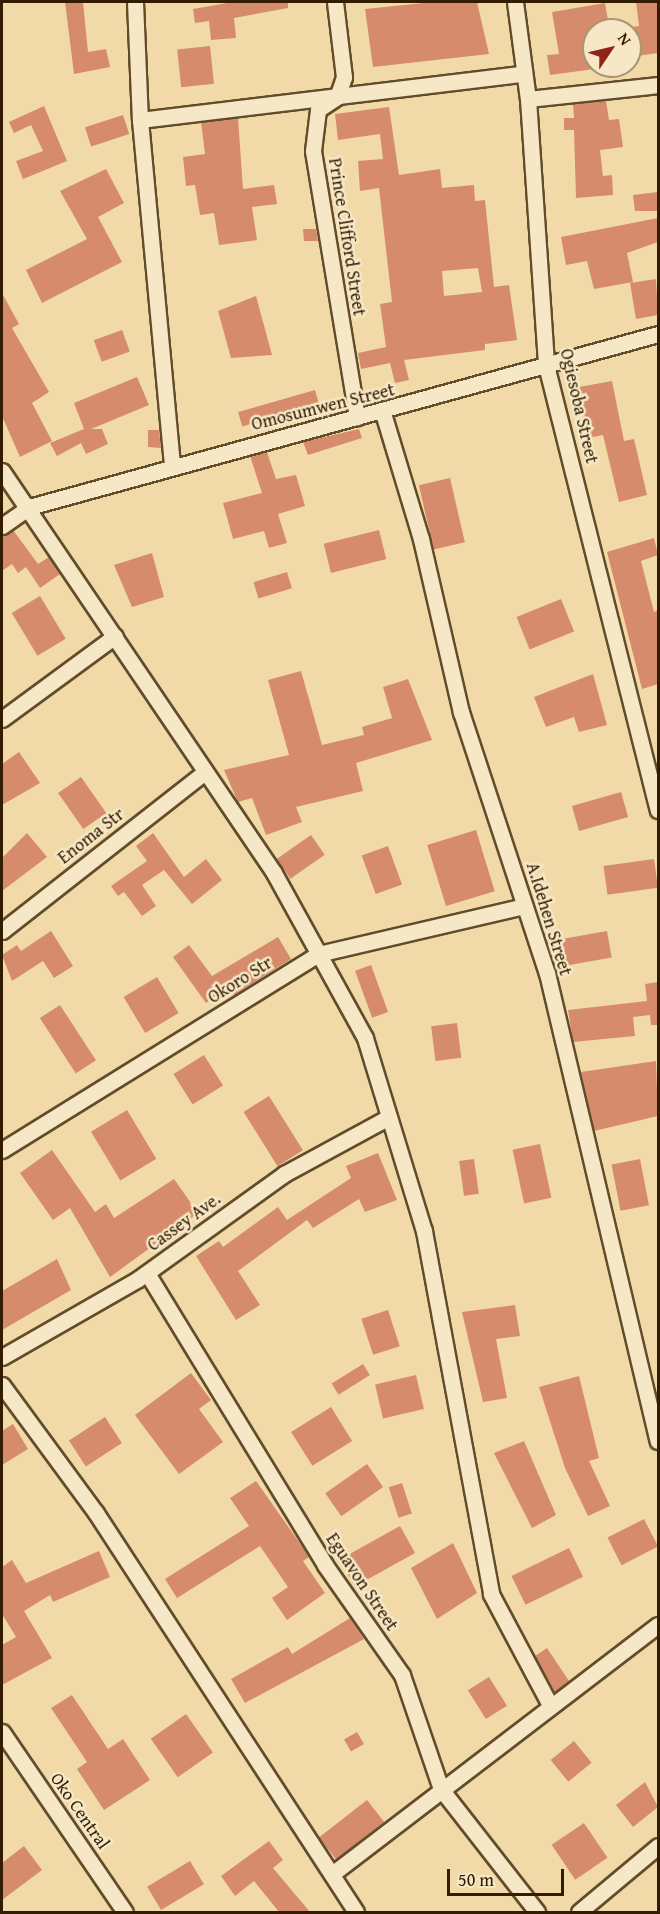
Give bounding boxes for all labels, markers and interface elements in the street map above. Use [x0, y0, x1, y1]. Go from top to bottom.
north arrow [582, 18, 642, 78]
text: N [612, 28, 638, 50]
street label: Prince Clifford Street [324, 156, 370, 318]
street label: Ogiesoba Street [555, 347, 603, 465]
street label: Omosumwen Street [249, 379, 397, 435]
street label: Enoma Str [54, 803, 128, 869]
street label: A.Idehen Street [522, 860, 576, 978]
street label: Okoro Str [204, 952, 276, 1008]
street label: Cassey Ave. [143, 1188, 225, 1256]
street label: Eguavon Street [321, 1529, 403, 1635]
street label: Oko Central [46, 1769, 114, 1853]
scale bar [450, 1857, 567, 1895]
text: 50 m [458, 1866, 494, 1893]

